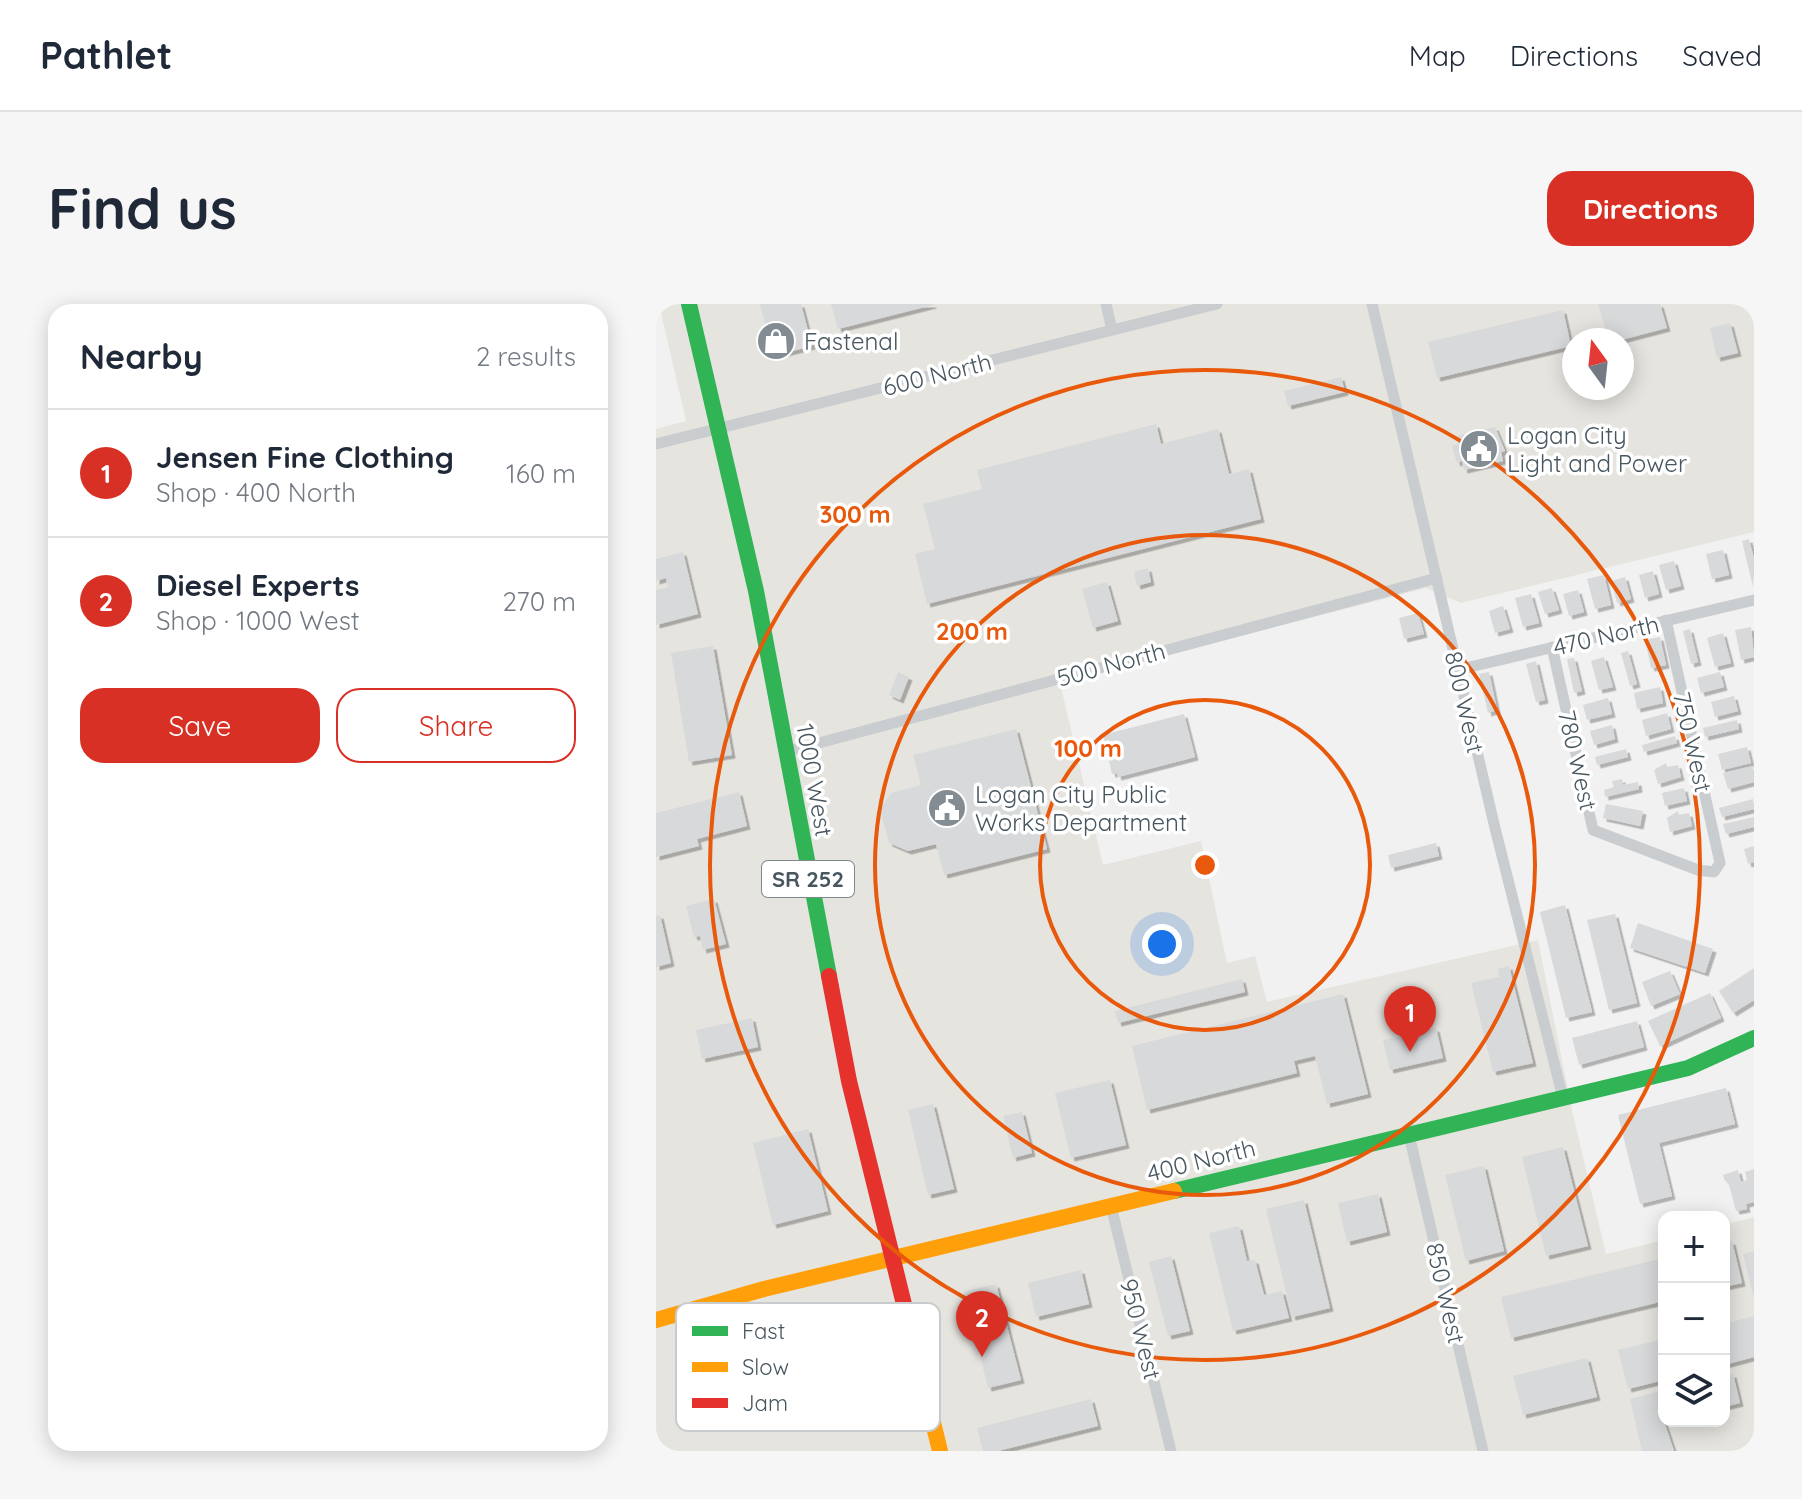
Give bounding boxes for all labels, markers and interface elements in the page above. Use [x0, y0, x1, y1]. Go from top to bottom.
text: Pathlet [40, 31, 172, 79]
text: Map [1409, 38, 1466, 73]
text: Directions [1510, 38, 1638, 73]
text: Saved [1682, 38, 1762, 73]
button: Directions [1547, 171, 1754, 246]
text: Find us [48, 173, 237, 243]
shop icon: Fastenal [755, 320, 797, 362]
place label: Fastenal [804, 326, 898, 356]
north arrow [1562, 328, 1634, 400]
text: Nearby [80, 335, 203, 378]
text: 2 results [476, 340, 576, 373]
street label: 600 North [880, 346, 994, 402]
place label: Logan City Light and Power [1507, 420, 1687, 478]
public building icon: Logan City Light and Power [1458, 428, 1500, 470]
text: Jensen Fine Clothing [156, 438, 454, 476]
text: 1 [101, 457, 111, 490]
text: 160 m [506, 457, 576, 490]
text: Shop · 400 North [156, 476, 356, 509]
text: 300 m [819, 499, 891, 529]
text: Diesel Experts [156, 566, 360, 604]
text: 2 [99, 585, 113, 618]
text: 270 m [502, 585, 576, 618]
text: Shop · 1000 West [156, 604, 360, 637]
street label: 470 North [1550, 608, 1662, 662]
text: 200 m [936, 616, 1008, 646]
street label: 500 North [1053, 635, 1169, 693]
street label: 800 West [1439, 648, 1491, 756]
button: Save [80, 688, 320, 763]
button: Share [336, 688, 576, 763]
street label: 750 West [1667, 689, 1719, 795]
street label: 780 West [1552, 707, 1604, 813]
street label: 1000 West [790, 721, 840, 839]
text: 100 m [1054, 733, 1122, 763]
place label: Logan City Public Works Department [975, 779, 1187, 837]
public building icon: Logan City Public Works Department [926, 787, 968, 829]
centre of rings [1191, 851, 1219, 879]
road number: SR 252 [762, 861, 854, 897]
your location [1142, 924, 1182, 964]
pin: 1 [1384, 986, 1436, 1052]
street label: 400 North [1144, 1132, 1258, 1188]
map controls [1658, 1211, 1730, 1427]
button: + [1658, 1211, 1730, 1283]
street label: 850 West [1420, 1240, 1472, 1346]
street label: 950 West [1114, 1275, 1168, 1383]
button: − [1658, 1283, 1730, 1355]
pin: 2 [956, 1291, 1008, 1357]
legend [676, 1303, 940, 1431]
text: Fast [742, 1317, 785, 1345]
text: Slow [742, 1353, 789, 1381]
button: layers [1658, 1355, 1730, 1427]
text: Jam [742, 1389, 788, 1417]

